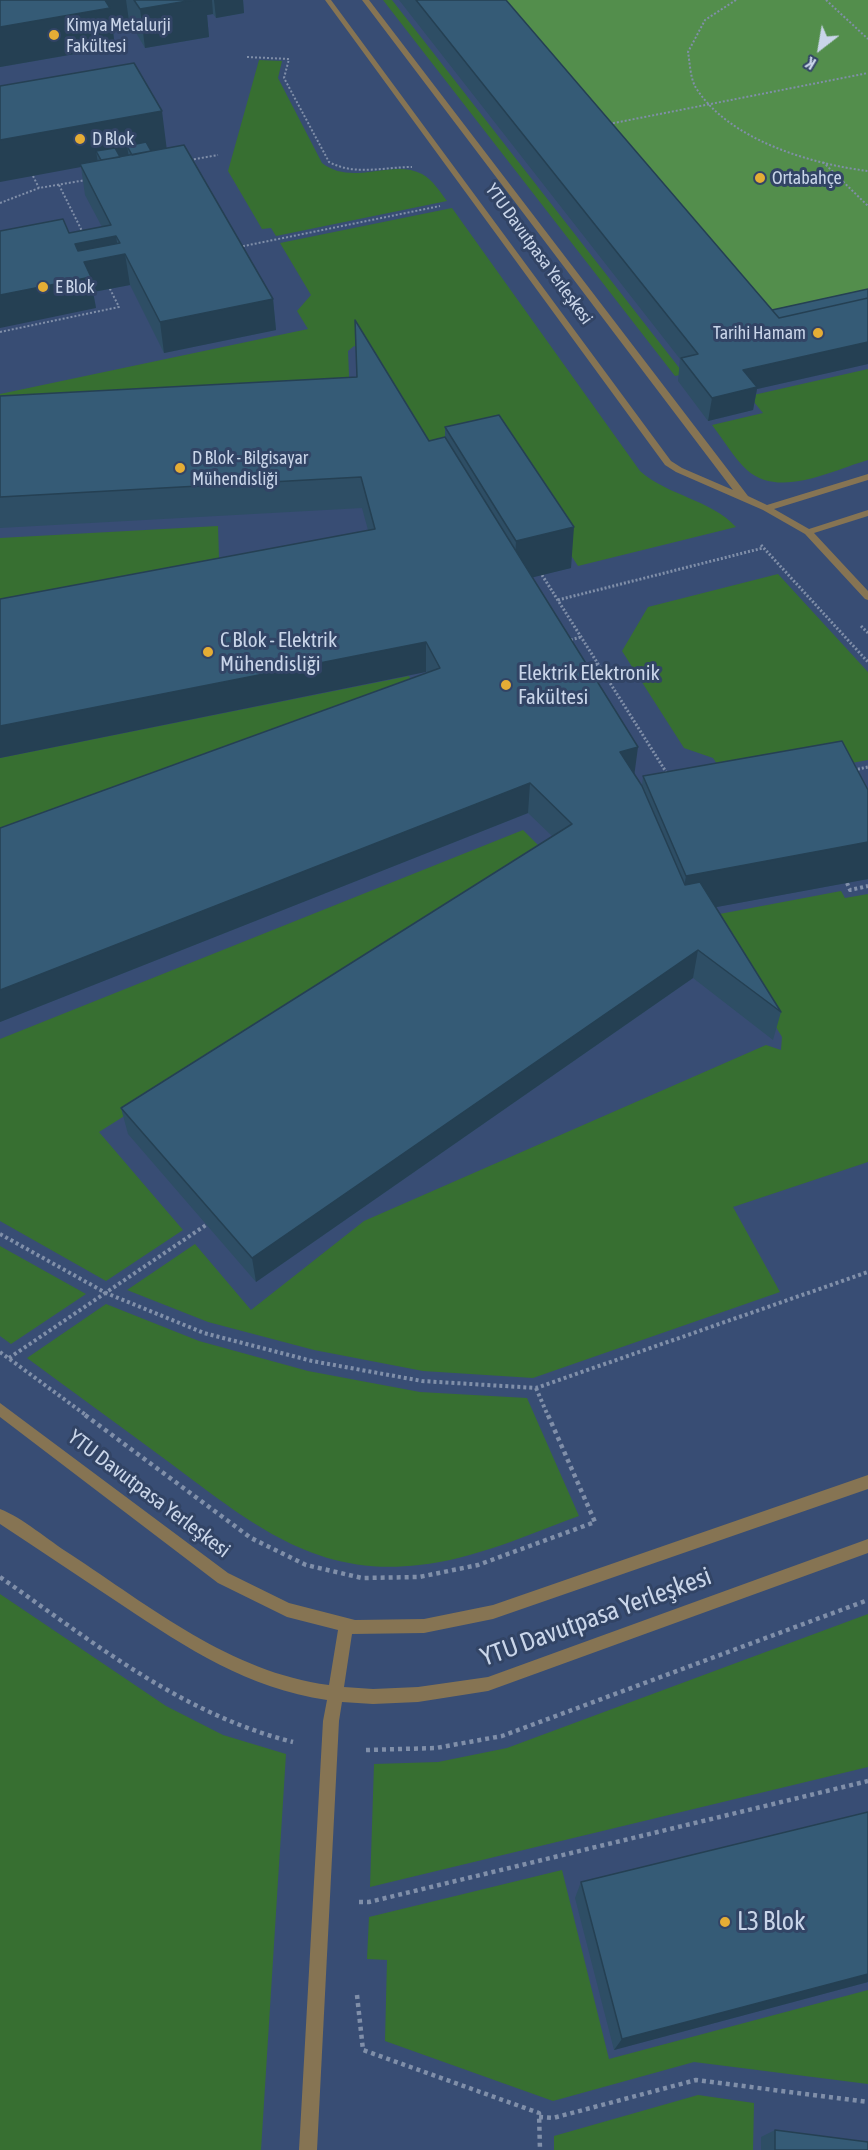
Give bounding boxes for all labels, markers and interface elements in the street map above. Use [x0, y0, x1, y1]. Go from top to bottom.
place label: Kimya Metalurji Fakültesi [66, 14, 171, 57]
north arrow [790, 18, 850, 78]
marker: Kimya Metalurji Fakültesi [47, 28, 61, 42]
text: K [803, 54, 819, 73]
place label: D Blok [92, 128, 134, 150]
marker: D Blok [73, 132, 87, 146]
place label: Ortabahçe [772, 167, 842, 189]
marker: Ortabahçe [753, 171, 767, 185]
street label: YTU Davutpasa Yerleşkesi [481, 179, 597, 329]
place label: E Blok [55, 276, 95, 298]
marker: E Blok [36, 280, 50, 294]
place label: Tarihi Hamam [713, 322, 806, 344]
marker: Tarihi Hamam [811, 326, 825, 340]
place label: D Blok - Bilgisayar Mühendisliği [192, 447, 308, 490]
marker: D Blok - Bilgisayar Mühendisliği [173, 461, 187, 475]
place label: C Blok - Elektrik Mühendisliği [220, 627, 337, 677]
marker: C Blok - Elektrik Mühendisliği [201, 645, 215, 659]
place label: Elektrik Elektronik Fakültesi [518, 660, 660, 710]
marker: Elektrik Elektronik Fakültesi [499, 678, 513, 692]
street label: YTU Davutpasa Yerleşkesi [63, 1425, 235, 1563]
street label: YTU Davutpasa Yerleşkesi [476, 1561, 716, 1673]
place label: L3 Blok [737, 1906, 805, 1938]
marker: L3 Blok [718, 1915, 732, 1929]

